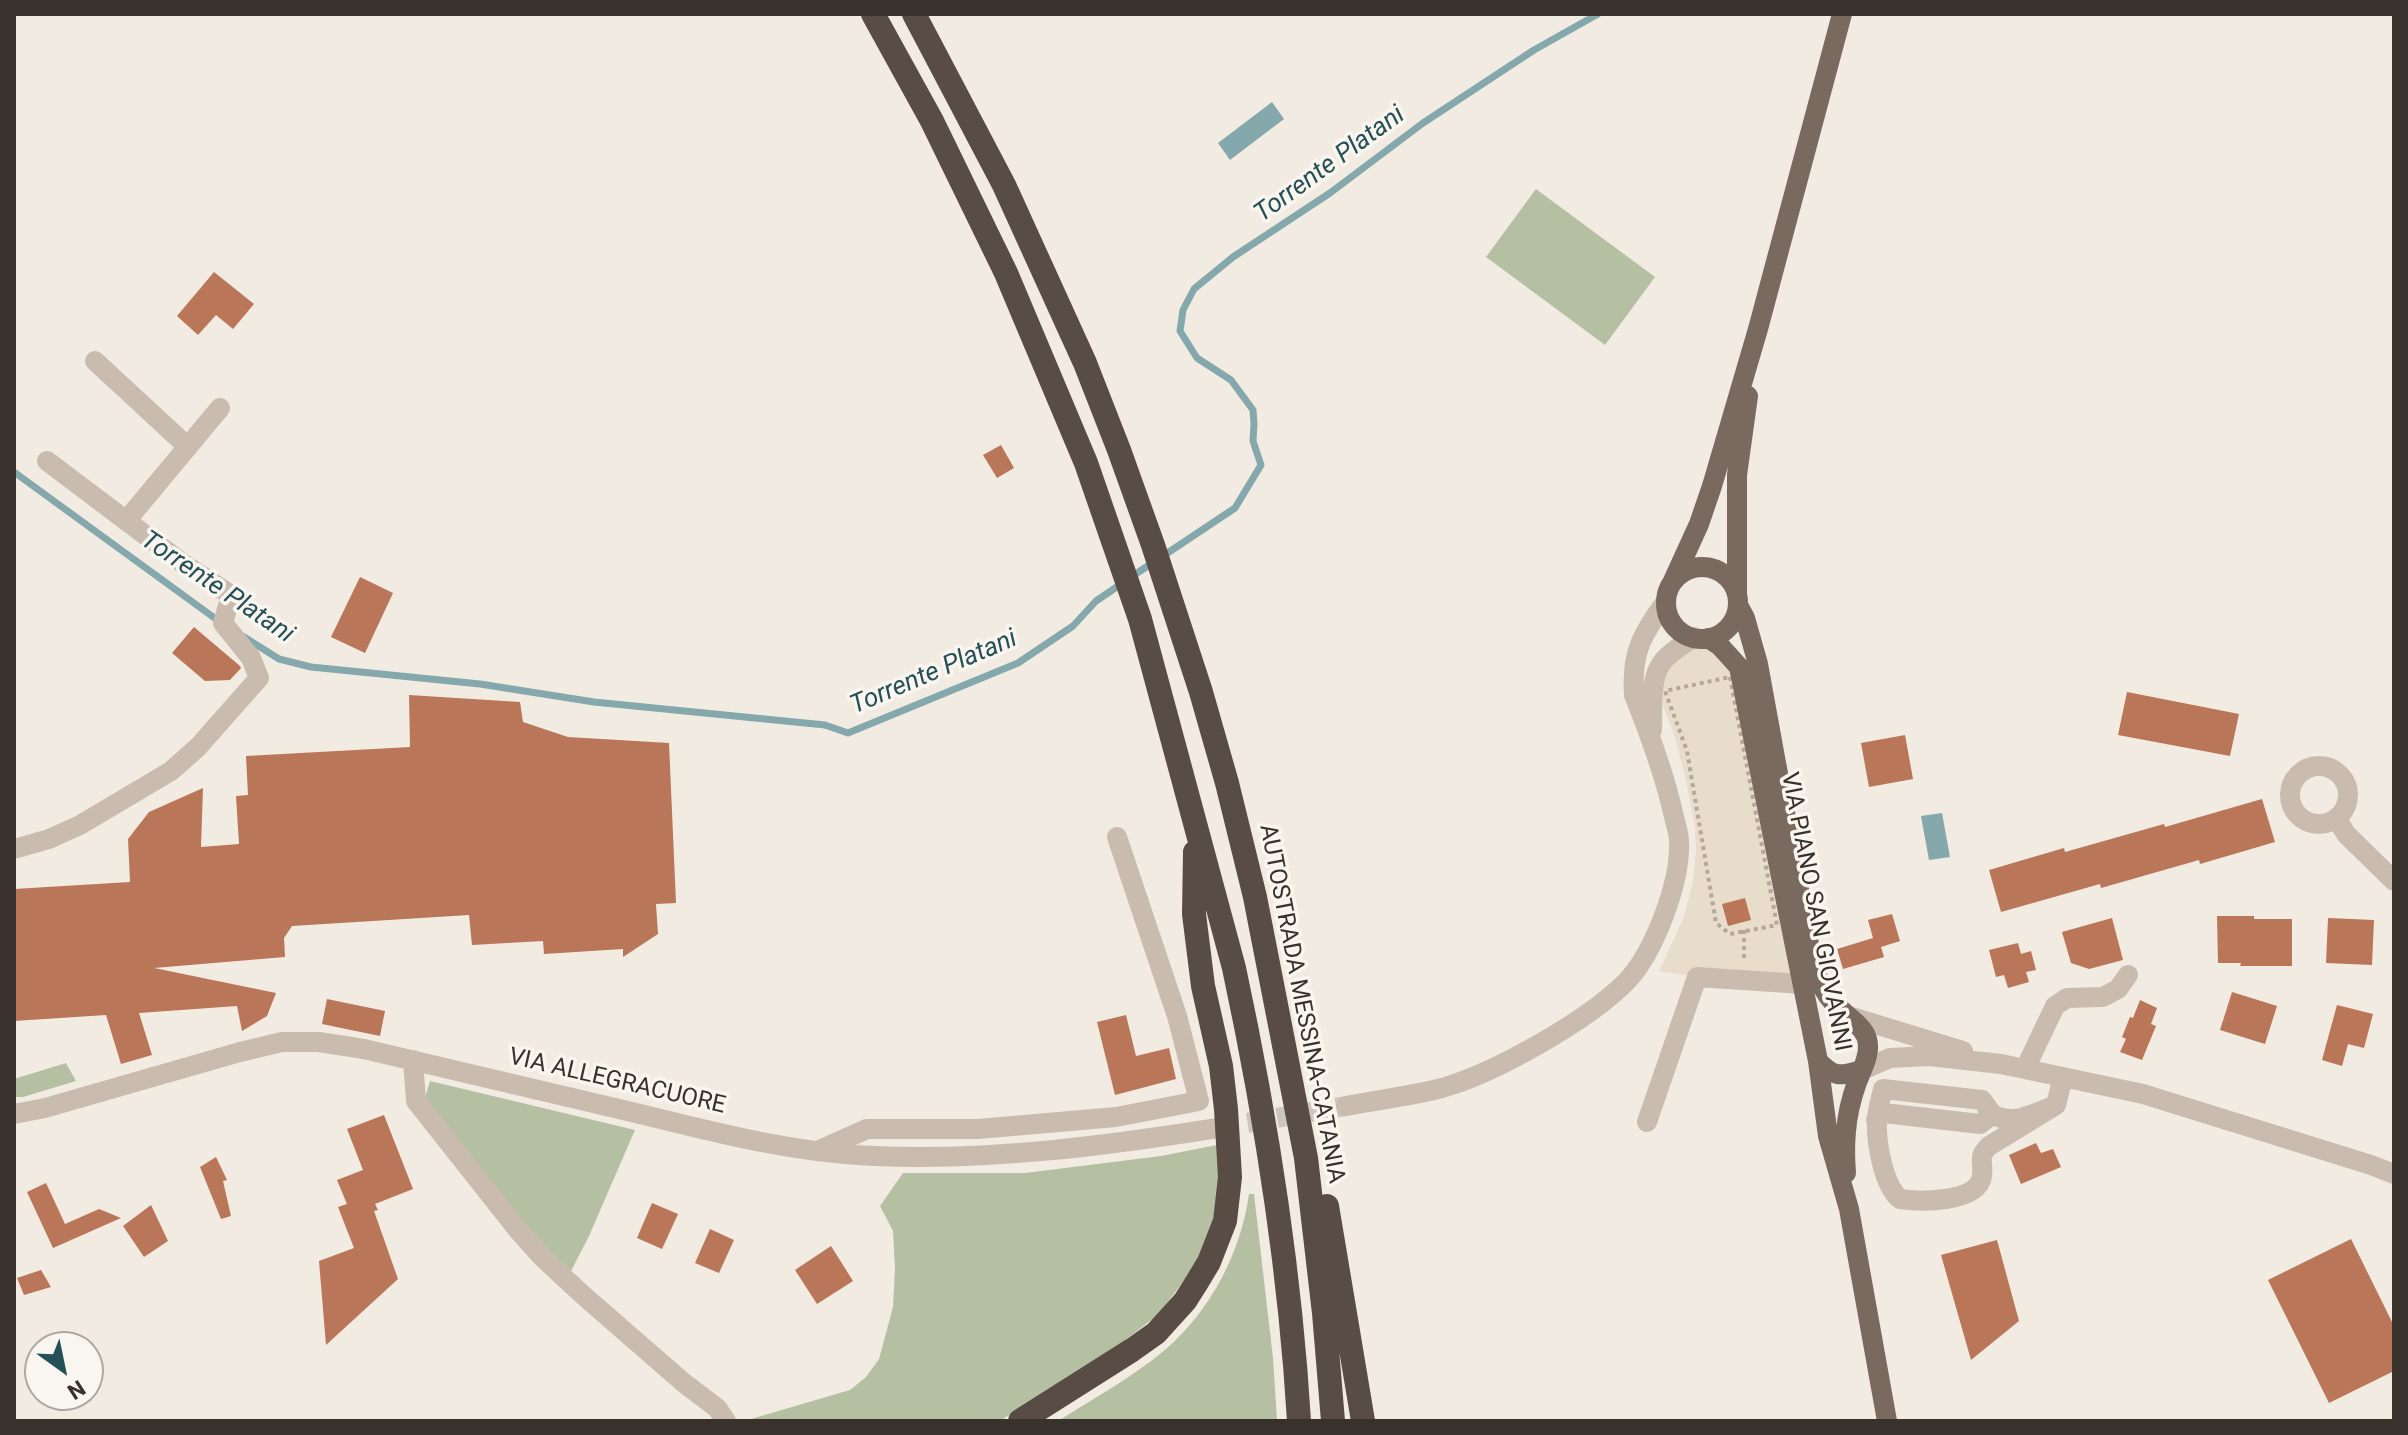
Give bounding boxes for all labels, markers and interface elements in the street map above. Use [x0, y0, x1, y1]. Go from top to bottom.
water label: Torrente Platani [1249, 100, 1411, 230]
water label: Torrente Platani [134, 525, 300, 651]
water label: Torrente Platani [846, 624, 1022, 722]
street label: VIA PIANO SAN GIOVANNI [1774, 770, 1856, 1054]
street label: AUTOSTRADA MESSINA-CATANIA [1252, 822, 1350, 1186]
street label: VIA ALLEGRACUORE [506, 1043, 728, 1121]
north arrow [24, 1331, 104, 1411]
text: N [63, 1375, 90, 1405]

